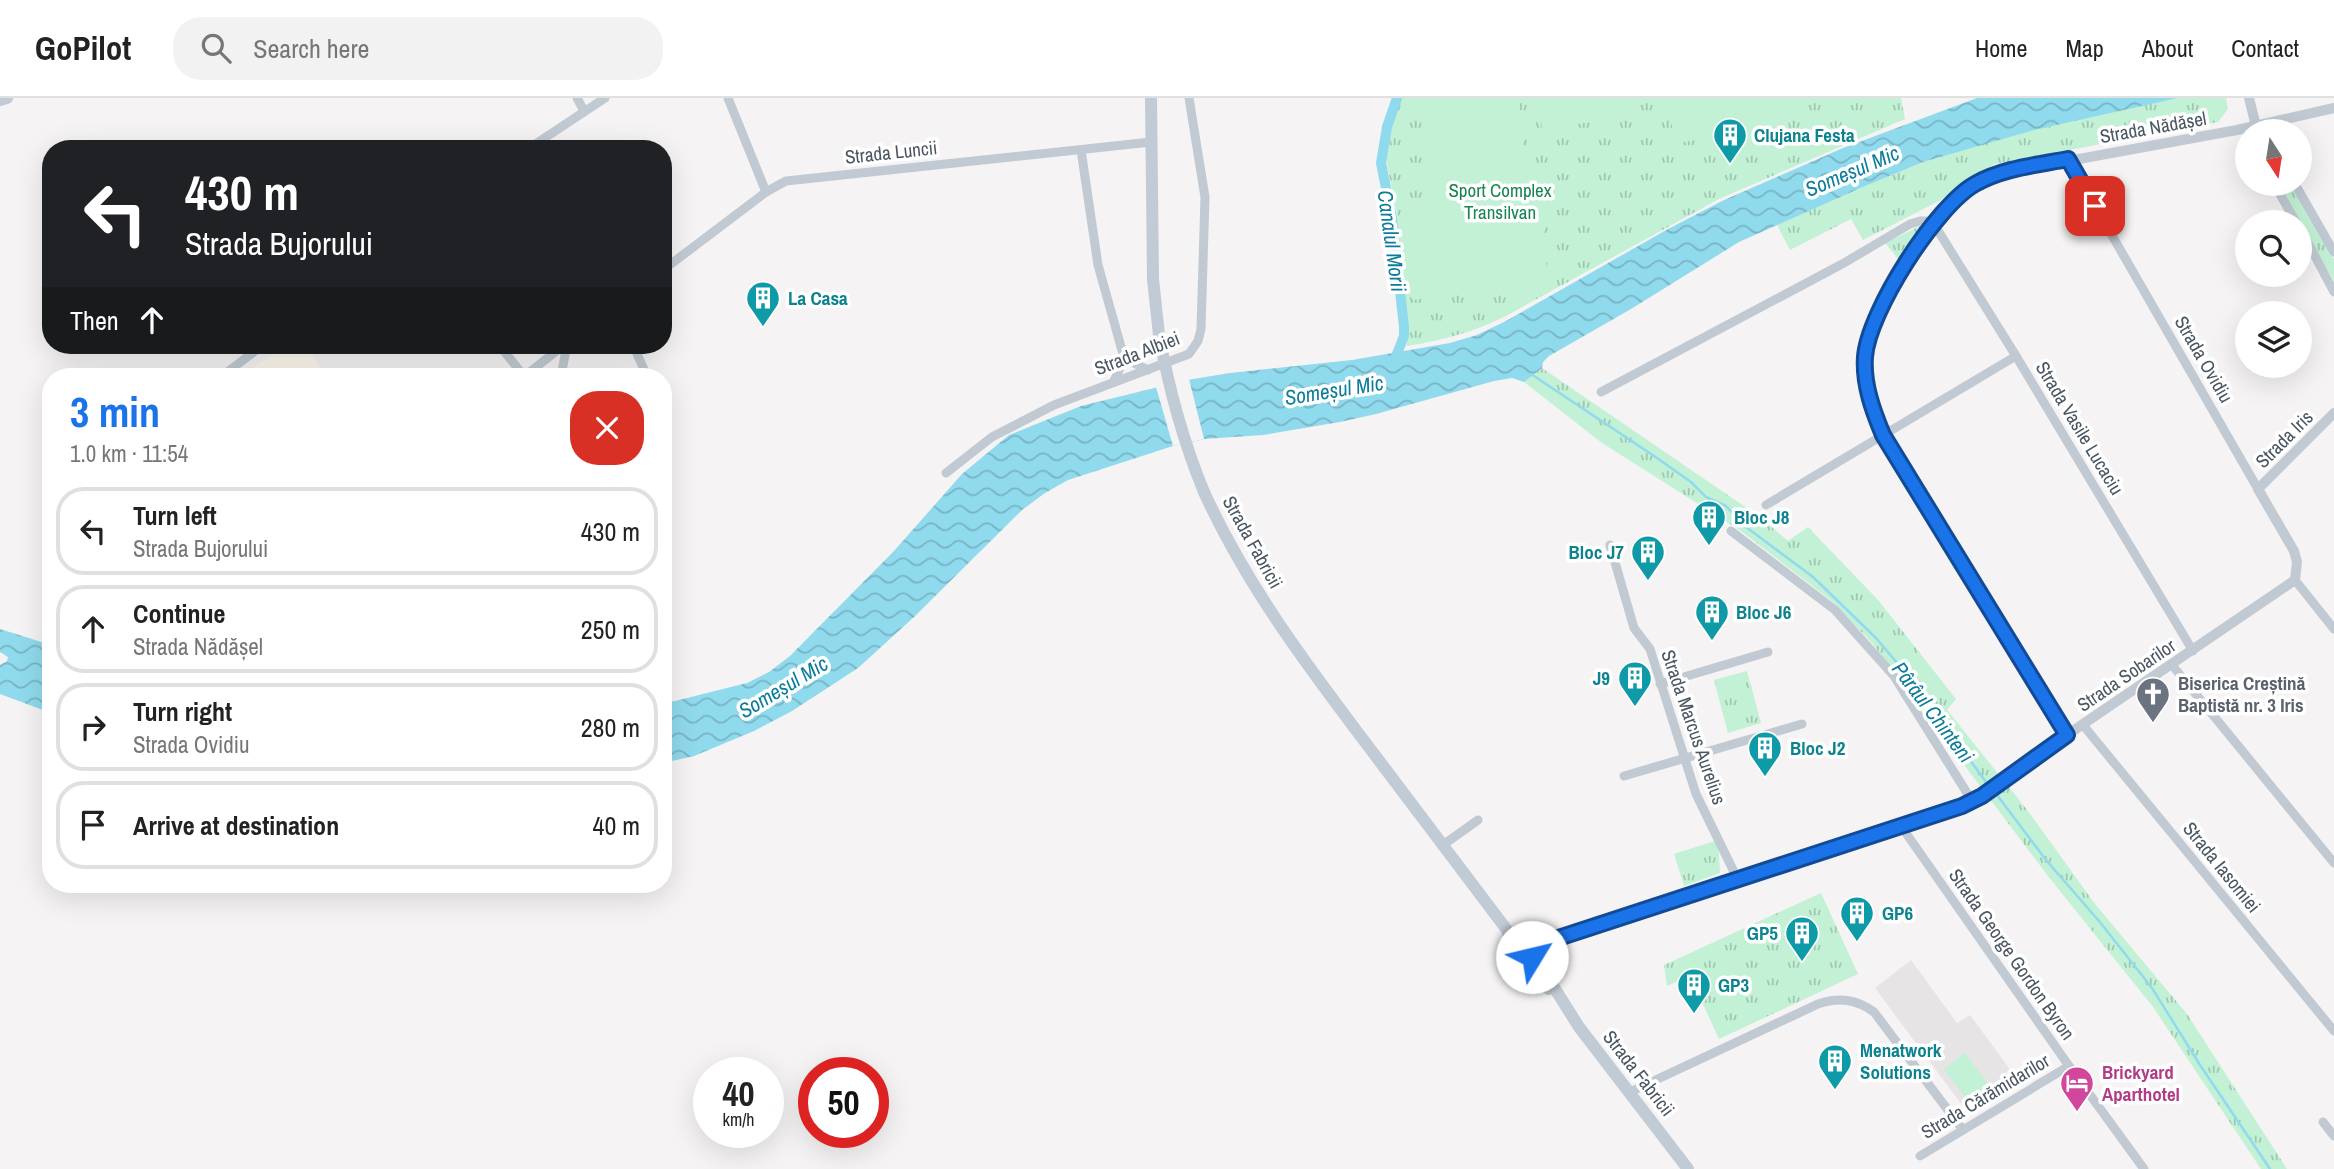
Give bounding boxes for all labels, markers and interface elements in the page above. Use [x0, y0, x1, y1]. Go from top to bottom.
search box [173, 17, 663, 80]
text: GoPilot [35, 26, 131, 70]
icon: search [197, 29, 235, 67]
text: Search here [253, 31, 369, 66]
text: Home [1975, 32, 2027, 64]
text: Map [2065, 32, 2104, 64]
text: About [2142, 32, 2193, 64]
text: Contact [2231, 32, 2299, 64]
street label: Strada Nădășel [2098, 105, 2208, 149]
building icon: Clujana Festa [1711, 116, 1749, 165]
north arrow [2235, 119, 2312, 196]
map controls [2235, 119, 2312, 378]
place label: Clujana Festa [1754, 122, 1855, 148]
street label: Strada Luncii [844, 134, 938, 170]
water label: Someșul Mic [1801, 138, 1904, 204]
text: 430 m [185, 159, 299, 225]
icon: left [70, 168, 161, 259]
pin [2065, 176, 2125, 236]
park label: Sport Complex Transilvan [1448, 177, 1552, 225]
icon: arrive [2076, 187, 2114, 225]
water label: Canalul Morii [1371, 188, 1414, 294]
button: search [2235, 210, 2312, 287]
text: Strada Bujorului [185, 222, 373, 265]
building icon: La Casa [744, 279, 782, 328]
place label: La Casa [788, 285, 848, 311]
icon: ahead [133, 301, 171, 339]
button: layers [2235, 301, 2312, 378]
text: Then [70, 303, 119, 338]
street label: Strada Ovidiu [2169, 311, 2239, 407]
street label: Strada Albiei [1091, 325, 1183, 381]
street label: Strada Vasile Lucaciu [2030, 356, 2130, 500]
water label: Someșul Mic [1283, 368, 1386, 412]
text: 3 min [70, 384, 160, 440]
button: close [570, 391, 644, 465]
street label: Strada Iris [2249, 404, 2319, 474]
text: 1.0 km · 11:54 [70, 438, 188, 469]
street label: Strada Fabricii [1217, 491, 1289, 593]
text: Turn left [133, 498, 217, 533]
building icon: Bloc J8 [1690, 498, 1728, 547]
place label: Bloc J8 [1734, 504, 1790, 530]
icon: left [74, 512, 112, 550]
text: 430 m [581, 514, 640, 549]
text: Strada Bujorului [133, 533, 268, 564]
building icon: Bloc J7 [1629, 533, 1667, 582]
place label: Bloc J7 [1569, 539, 1624, 565]
building icon: Bloc J6 [1693, 593, 1731, 642]
text: Continue [133, 596, 225, 631]
place label: Bloc J6 [1736, 599, 1792, 625]
icon: ahead [74, 610, 112, 648]
text: 250 m [581, 612, 640, 647]
text: Strada Nădășel [133, 631, 263, 662]
street label: Strada Sobarilor [2072, 632, 2181, 717]
street label: Strada Marcus Aurelius [1655, 646, 1733, 808]
water label: Someșul Mic [733, 649, 833, 725]
water label: Pârâul Chinteni [1885, 655, 1981, 769]
building icon: J9 [1616, 659, 1654, 708]
place label: J9 [1593, 665, 1610, 691]
place label: Biserica Creștină Baptistă nr. 3 Iris [2178, 670, 2306, 718]
church icon: Biserica Creștină Baptistă nr. 3 Iris [2134, 675, 2172, 724]
text: Turn right [133, 694, 232, 729]
icon: right [74, 708, 112, 746]
text: 280 m [581, 710, 640, 745]
text: Strada Ovidiu [133, 729, 249, 760]
building icon: Bloc J2 [1746, 729, 1784, 778]
place label: Bloc J2 [1790, 735, 1846, 761]
icon: arrive [74, 806, 112, 844]
text: Arrive at destination [133, 808, 339, 843]
text: 40 m [593, 808, 640, 843]
street label: Strada Iasomiei [2177, 816, 2267, 918]
street label: Strada George Gordon Byron [1943, 863, 2081, 1045]
building icon: GP6 [1838, 894, 1876, 943]
place label: GP6 [1882, 900, 1914, 926]
building icon: GP5 [1783, 914, 1821, 963]
position arrow [1495, 920, 1569, 994]
place label: GP5 [1747, 920, 1778, 946]
building icon: GP3 [1675, 966, 1713, 1015]
place label: GP3 [1718, 972, 1750, 998]
street label: Strada Fabricii [1597, 1025, 1681, 1121]
place label: Menatwork Solutions [1860, 1037, 1942, 1085]
building icon: Menatwork Solutions [1816, 1042, 1854, 1091]
street label: Strada Cărămidarilor [1916, 1047, 2055, 1145]
speed limit sign: 50 [798, 1057, 889, 1148]
place label: Brickyard Aparthotel [2102, 1059, 2180, 1107]
hotel icon: Brickyard Aparthotel [2058, 1064, 2096, 1113]
text: 40 [723, 1070, 754, 1117]
text: km/h [723, 1107, 755, 1132]

